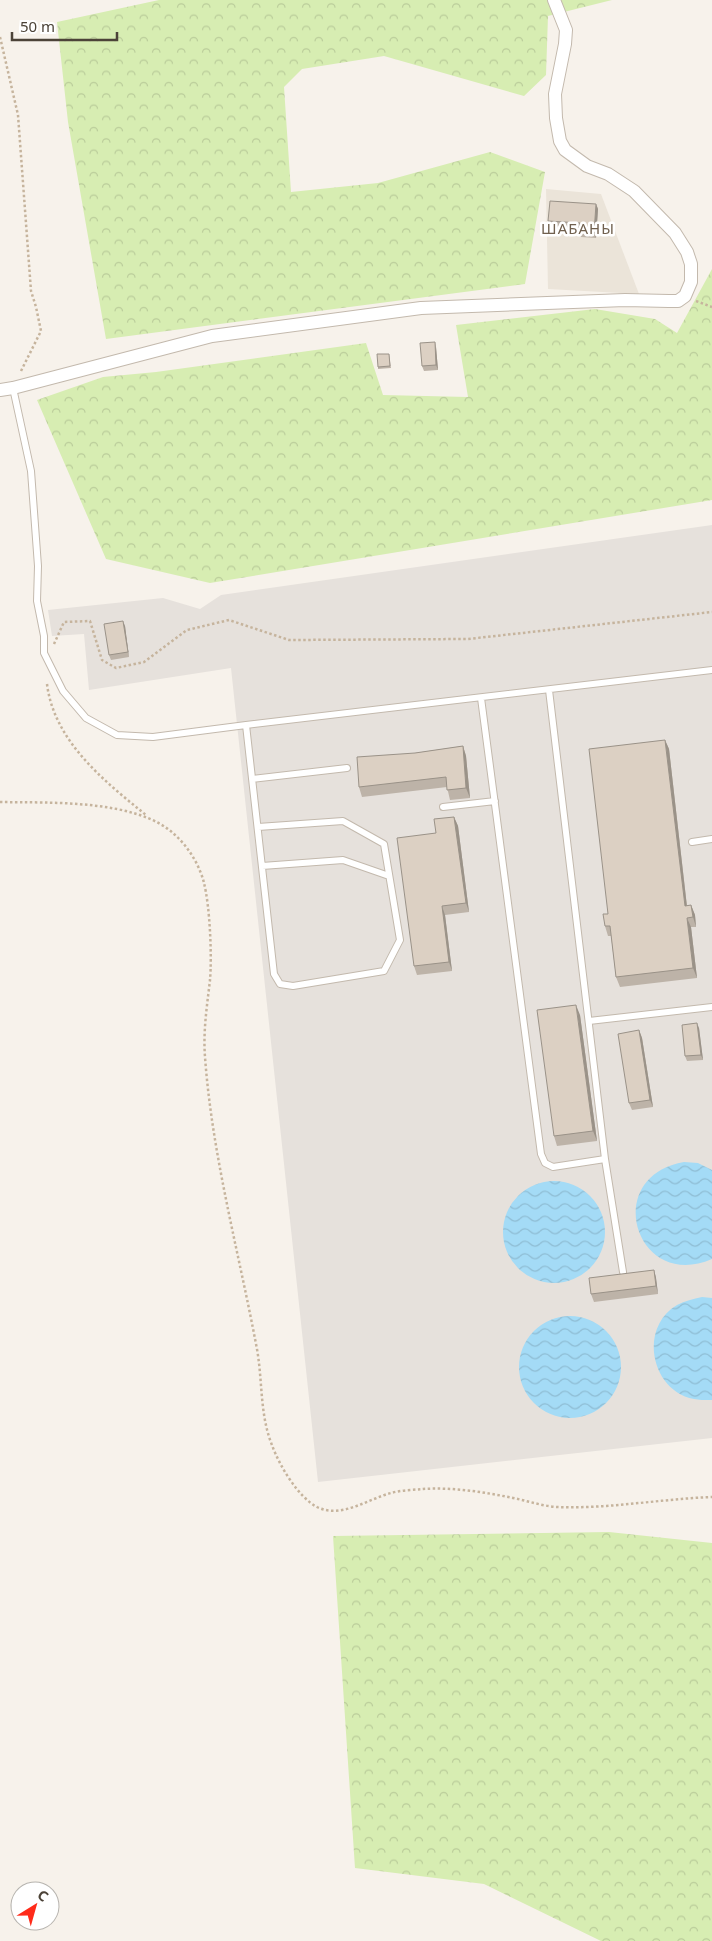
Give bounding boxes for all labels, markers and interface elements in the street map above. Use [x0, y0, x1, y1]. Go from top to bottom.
scale bar [12, 10, 118, 42]
text: 50 m [20, 16, 55, 36]
district label: ШАБАНЫ [541, 218, 615, 238]
north arrow [10, 1881, 60, 1931]
text: С [34, 1885, 52, 1906]

